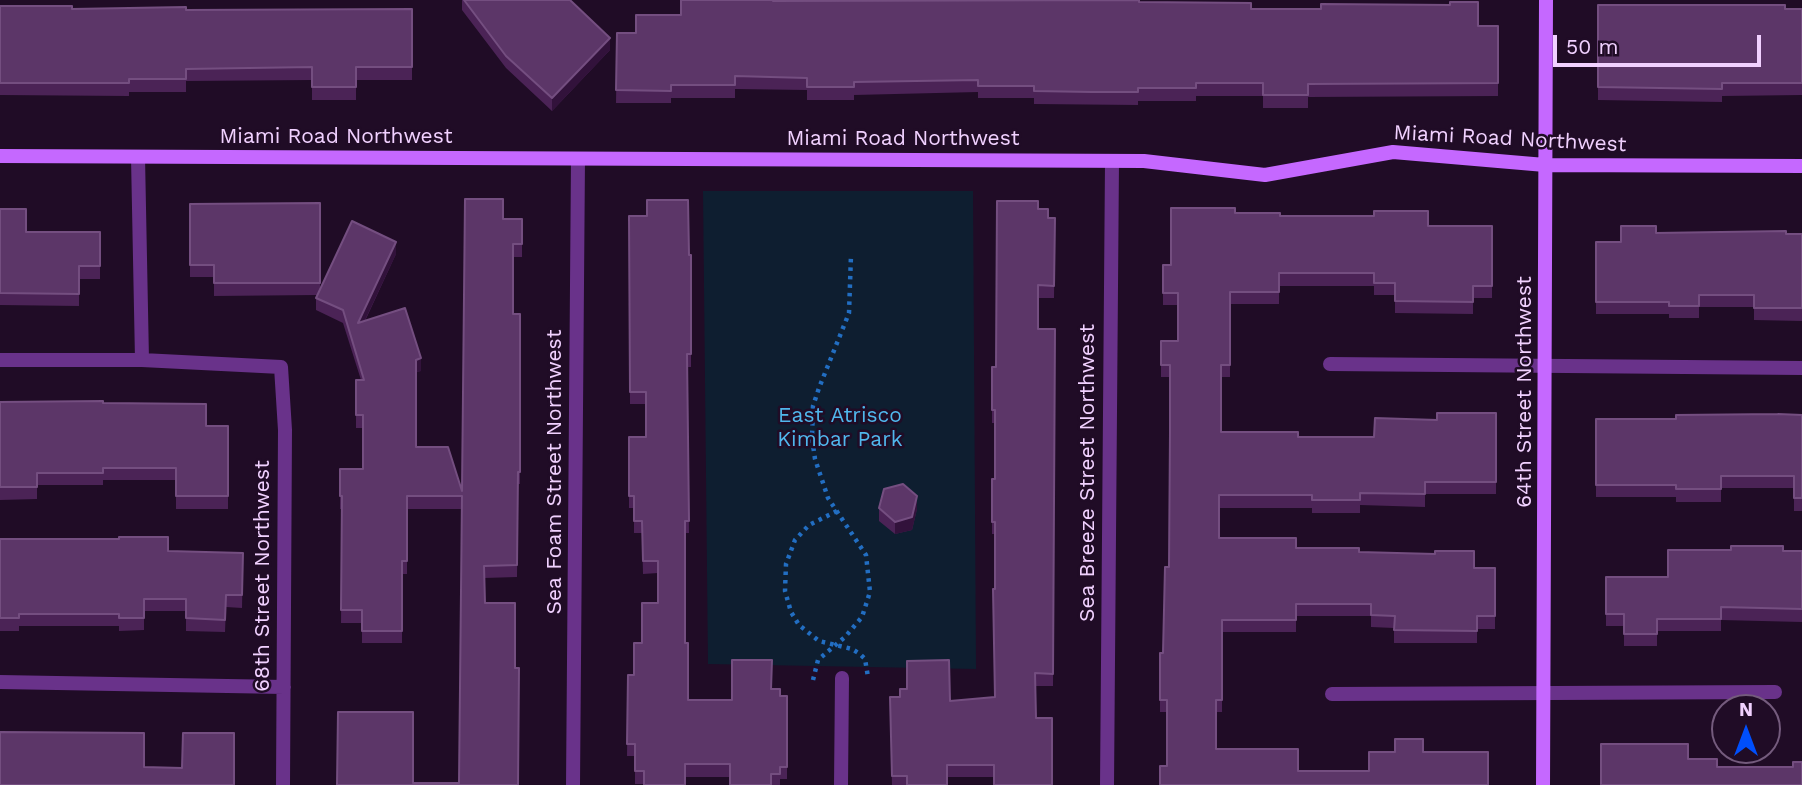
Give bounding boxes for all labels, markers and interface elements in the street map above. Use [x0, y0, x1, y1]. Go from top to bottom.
scale bar [1557, 21, 1765, 65]
text: 50 m [1566, 34, 1618, 59]
street label: Miami Road Northwest [1393, 120, 1627, 158]
street label: Miami Road Northwest [219, 124, 453, 150]
street label: Miami Road Northwest [786, 126, 1020, 152]
street label: 64th Street Northwest [1512, 276, 1538, 508]
street label: Sea Breeze Street Northwest [1075, 324, 1101, 622]
street label: Sea Foam Street Northwest [542, 330, 568, 614]
park label: East Atrisco Kimbar Park [777, 403, 903, 453]
street label: 68th Street Northwest [250, 460, 276, 692]
north arrow [1711, 694, 1781, 764]
text: N [1739, 698, 1753, 721]

